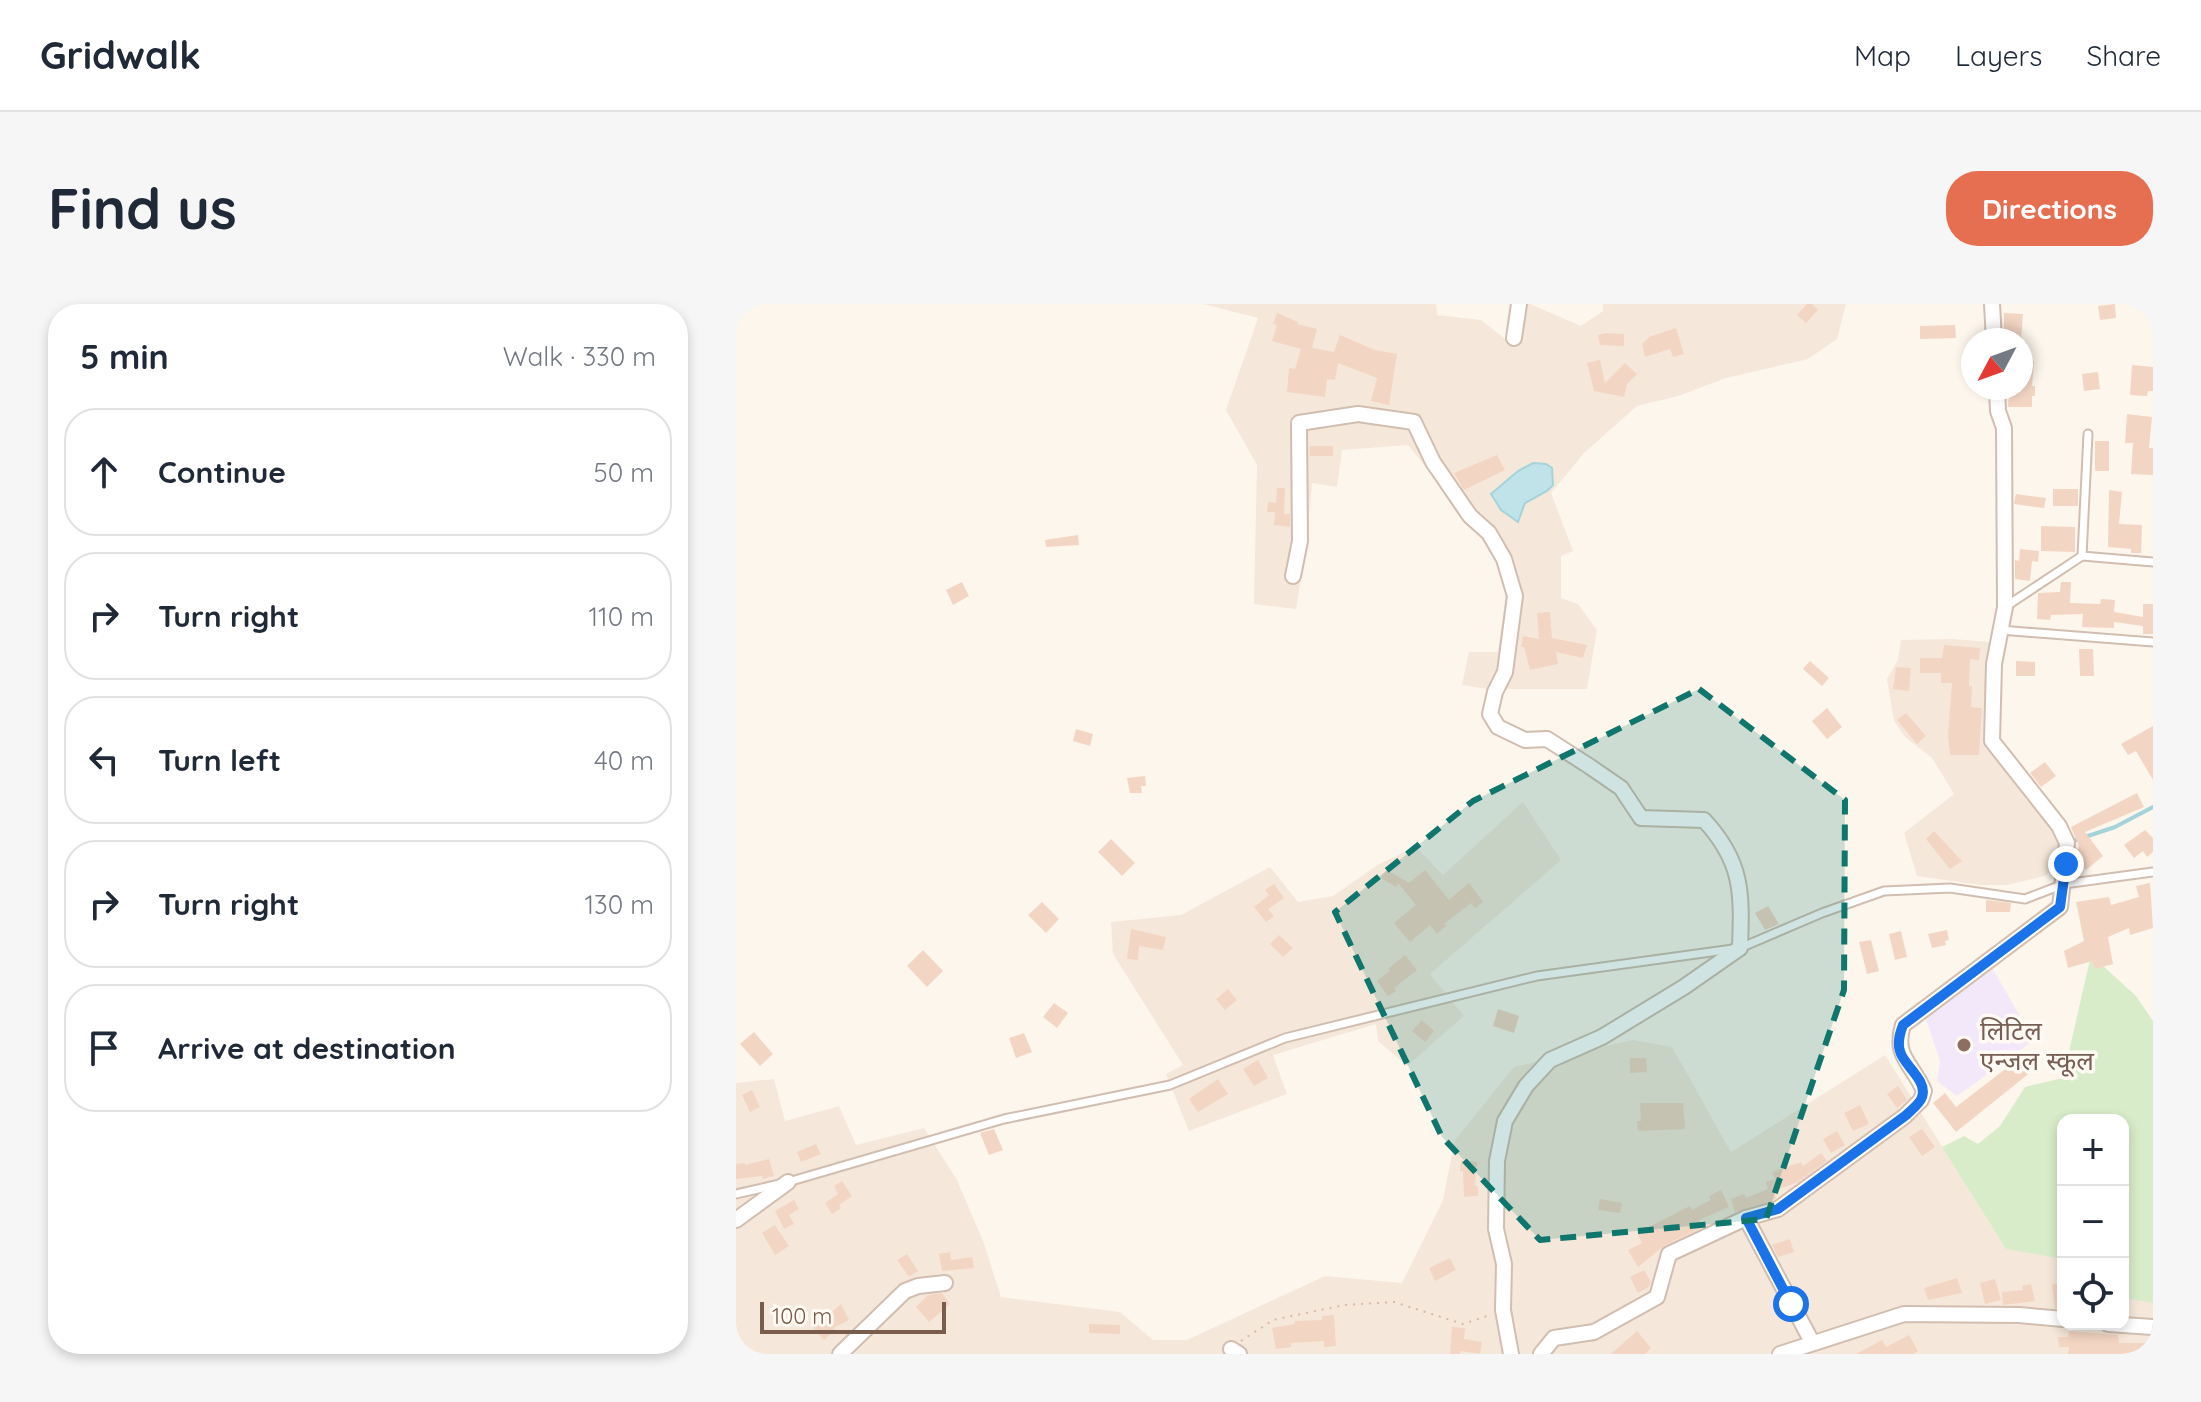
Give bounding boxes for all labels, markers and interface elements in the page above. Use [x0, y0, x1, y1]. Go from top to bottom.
text: Gridwalk [40, 31, 201, 79]
text: Map [1854, 38, 1911, 73]
text: Layers [1955, 38, 2042, 73]
text: Share [2086, 38, 2161, 73]
button: Directions [1946, 171, 2153, 246]
text: Find us [48, 173, 237, 243]
north arrow [1961, 328, 2033, 400]
text: 5 min [80, 335, 169, 378]
text: Walk · 330 m [503, 340, 656, 373]
icon: ahead [82, 450, 126, 494]
text: Continue [158, 453, 286, 491]
text: 50 m [594, 456, 654, 489]
icon: right [82, 594, 126, 638]
text: Turn right [158, 597, 299, 635]
text: 110 m [588, 600, 654, 633]
icon: left [82, 738, 126, 782]
text: Turn left [158, 741, 281, 779]
text: 40 m [594, 744, 654, 777]
route end [2048, 846, 2084, 882]
icon: right [82, 882, 126, 926]
text: Turn right [158, 885, 299, 923]
text: 130 m [584, 888, 654, 921]
place label: लिटिल एन्जल स्कूल [1980, 1014, 2094, 1077]
icon: arrive [82, 1026, 126, 1070]
text: Arrive at destination [158, 1029, 456, 1067]
marker: लिटिल एन्जल स्कूल [1955, 1036, 1973, 1054]
map controls [2057, 1114, 2129, 1330]
button: + [2057, 1114, 2129, 1186]
button: − [2057, 1186, 2129, 1258]
button: locate [2057, 1258, 2129, 1330]
route start [1773, 1286, 1809, 1322]
scale bar [760, 1298, 946, 1334]
text: 100 m [772, 1302, 832, 1330]

